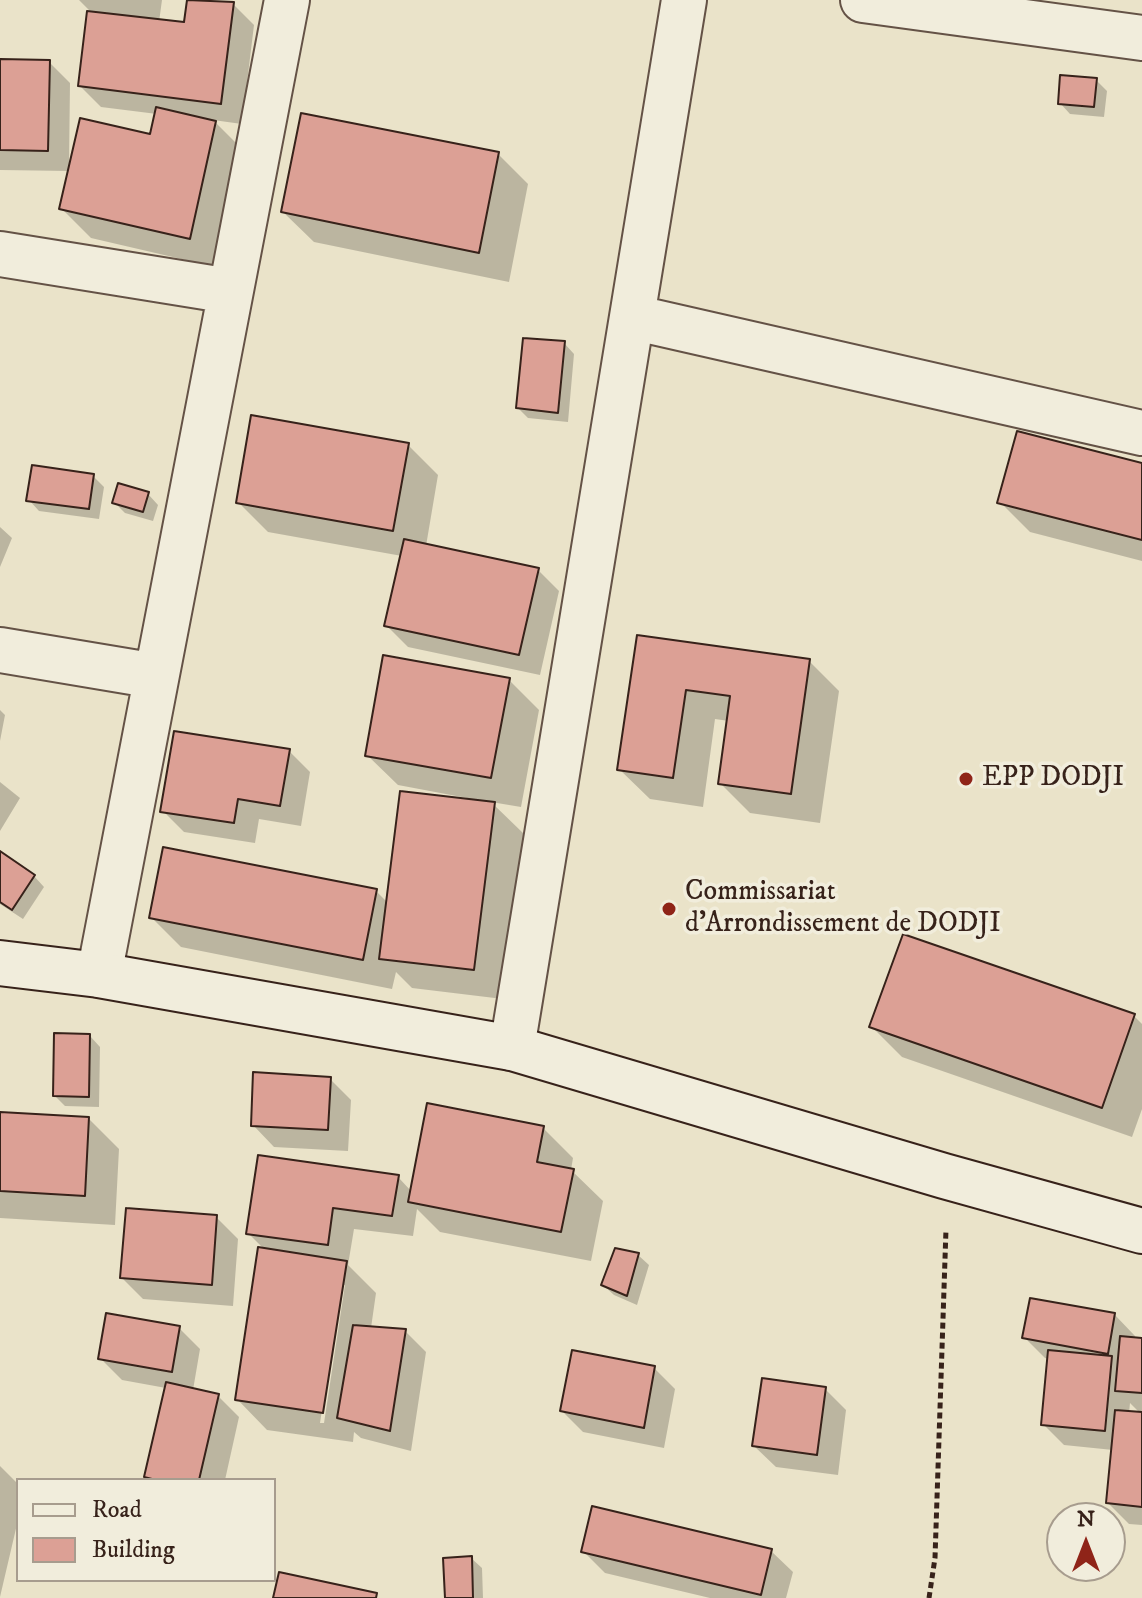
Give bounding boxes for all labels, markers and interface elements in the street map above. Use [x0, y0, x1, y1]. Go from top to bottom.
place label: EPP DODJI [982, 762, 1124, 796]
marker: EPP DODJI [957, 770, 975, 788]
place label: Commissariat d'Arrondissement de DODJI [685, 876, 1001, 942]
marker: Commissariat d'Arrondissement de DODJI [660, 900, 678, 918]
legend [16, 1478, 276, 1582]
text: Road [92, 1495, 142, 1525]
north arrow [1046, 1502, 1126, 1582]
text: N [1077, 1506, 1095, 1533]
text: Building [92, 1535, 175, 1565]

